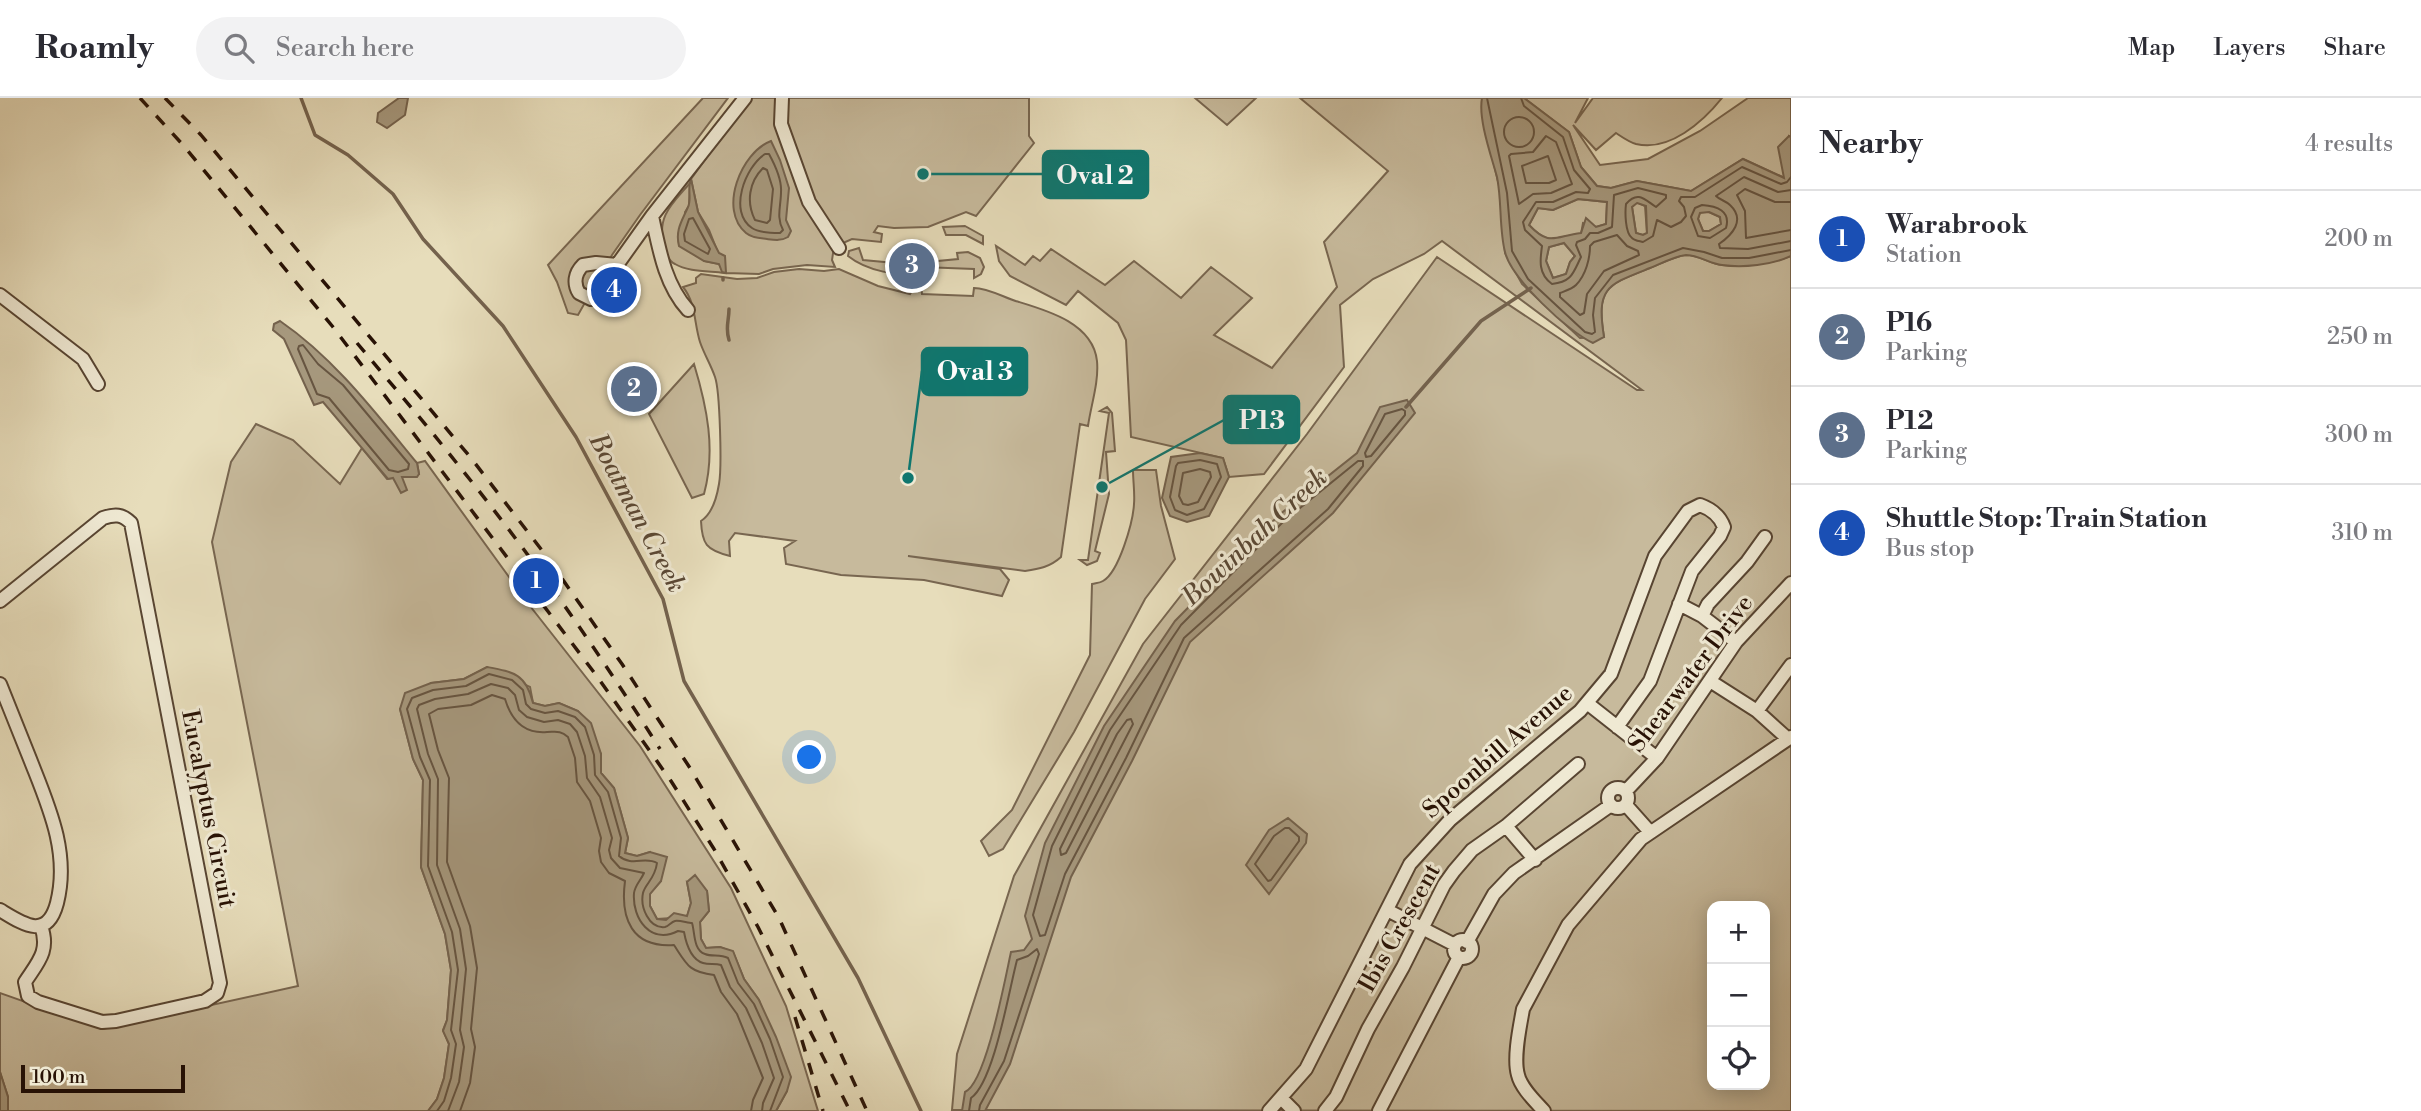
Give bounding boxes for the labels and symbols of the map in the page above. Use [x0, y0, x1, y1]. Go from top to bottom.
callout: Oval 2 [1043, 151, 1148, 198]
text: Oval 2 [1056, 160, 1134, 192]
pin: 3 [889, 240, 935, 292]
pin: 4 [591, 264, 637, 316]
callout: Oval 3 [922, 348, 1027, 395]
text: Oval 3 [937, 356, 1013, 388]
pin: 2 [611, 363, 657, 415]
callout: P13 [1224, 396, 1299, 443]
text: P13 [1239, 405, 1285, 437]
water label: Boatman Creek [581, 427, 692, 598]
water label: Bowinbah Creek [1175, 461, 1335, 613]
pin: 1 [513, 555, 559, 607]
street label: Shearwater Drive [1622, 589, 1760, 759]
street label: Spoonbill Avenue [1417, 679, 1579, 825]
street label: Eucalyptus Circuit [174, 707, 242, 911]
your location [792, 740, 826, 774]
street label: Ibis Crescent [1352, 858, 1448, 998]
scale bar [21, 1062, 186, 1094]

